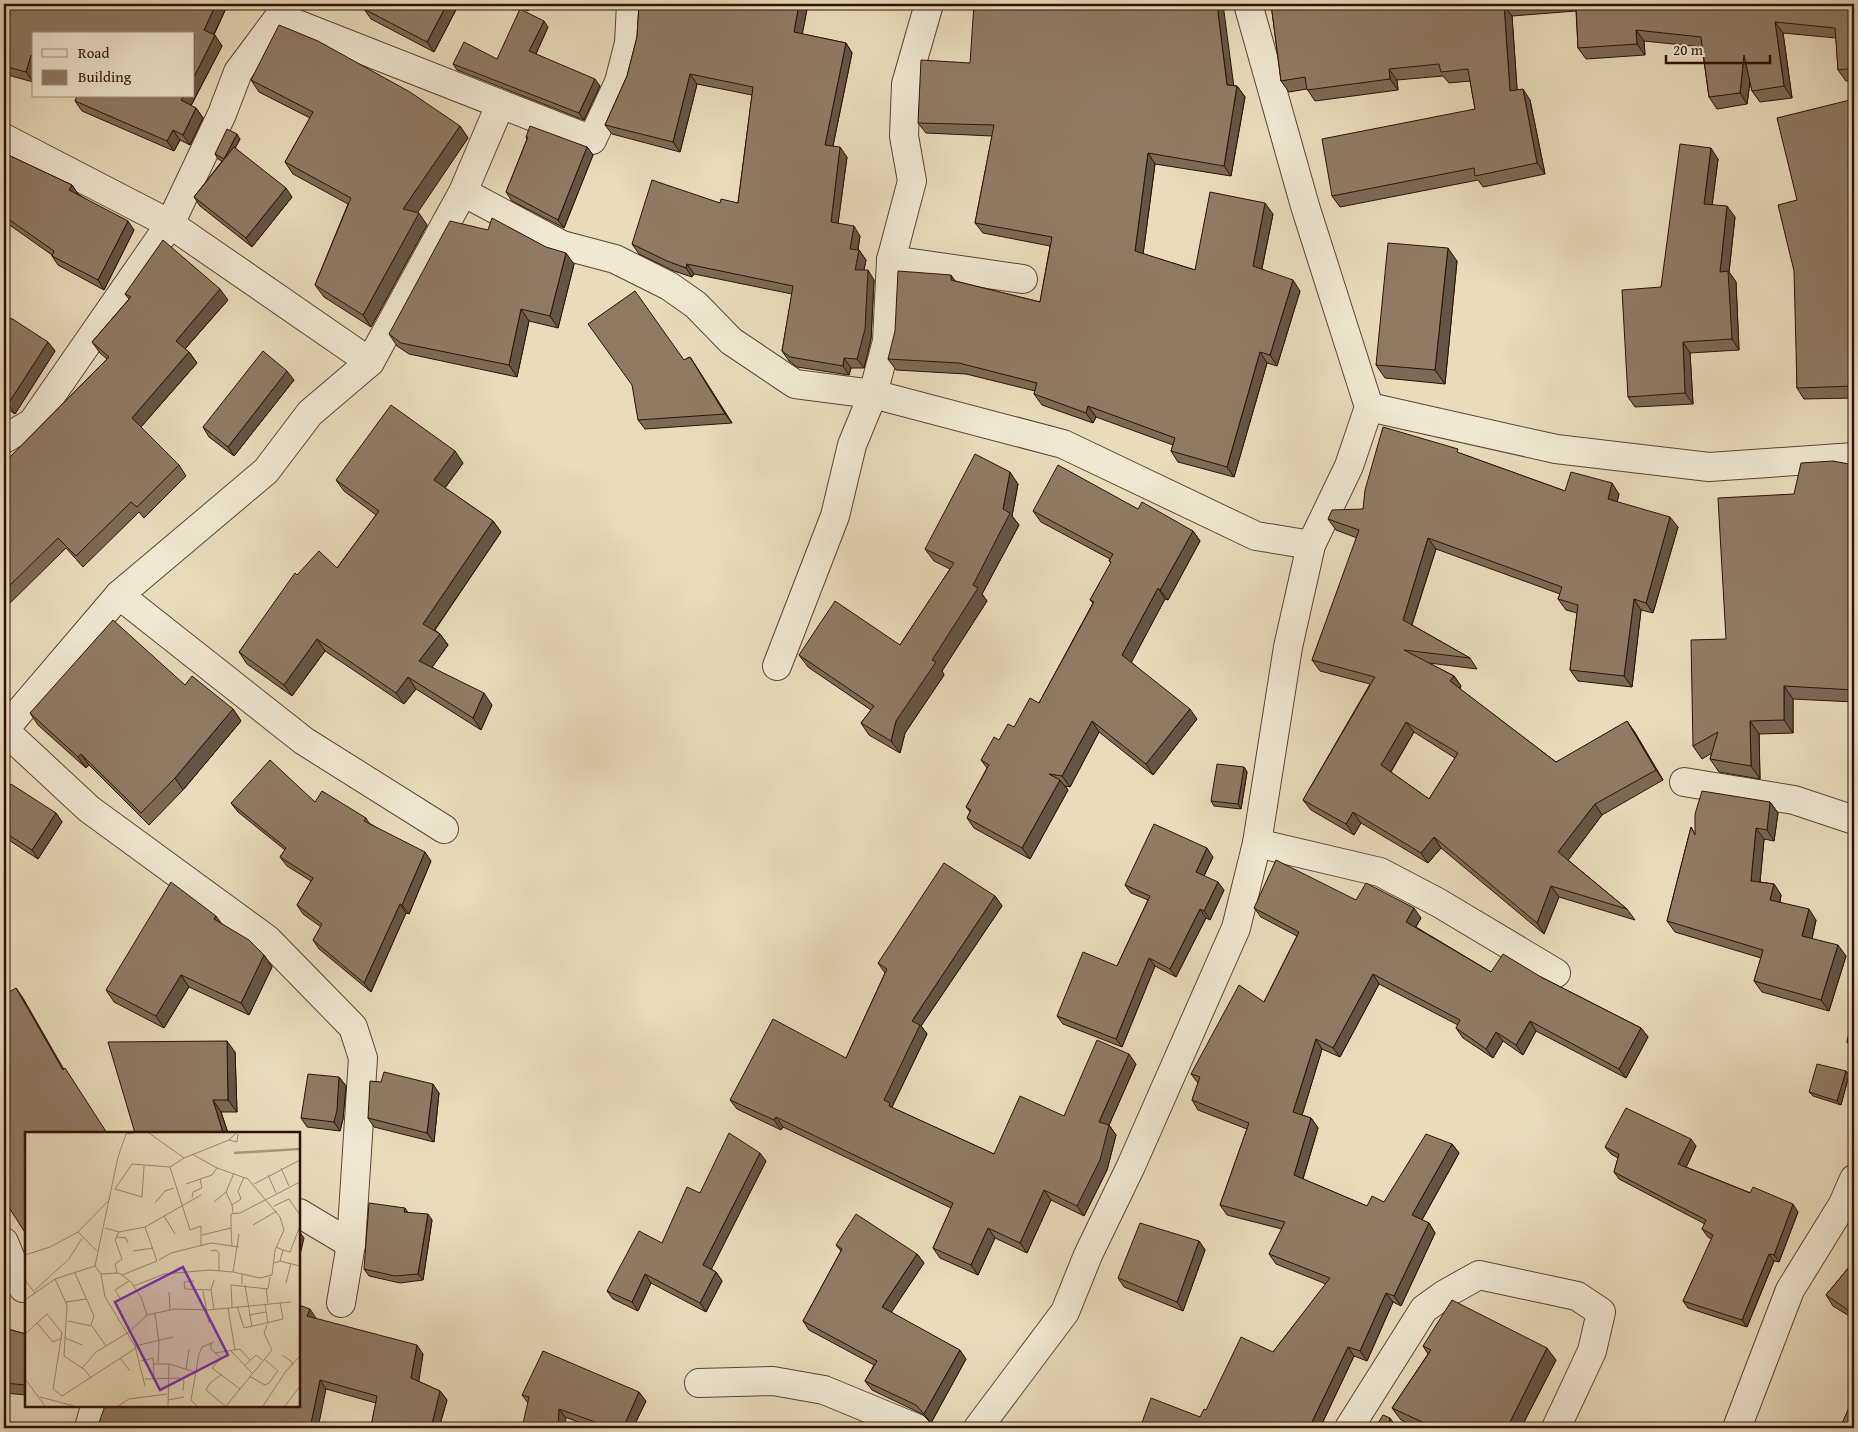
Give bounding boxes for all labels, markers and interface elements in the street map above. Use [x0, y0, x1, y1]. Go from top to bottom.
legend [32, 32, 195, 98]
scale bar [1666, 32, 1769, 64]
text: 20 m [1673, 39, 1704, 60]
text: Road [78, 42, 109, 63]
text: Building [78, 66, 132, 87]
inset map [25, 1132, 300, 1407]

